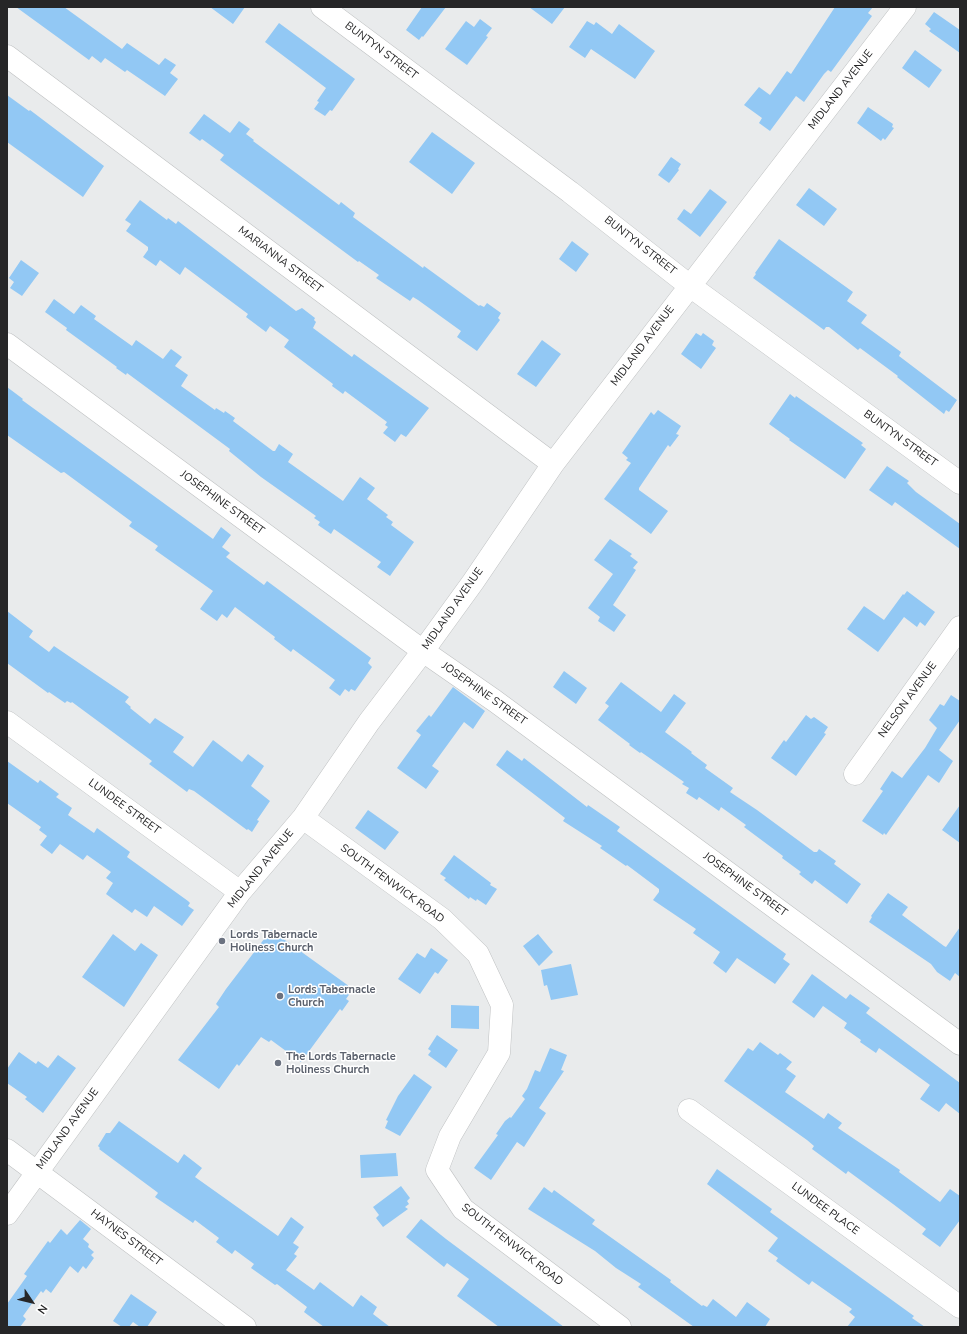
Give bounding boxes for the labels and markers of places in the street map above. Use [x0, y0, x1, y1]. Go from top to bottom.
place label: Lords Tabernacle Holiness Church [230, 928, 318, 954]
marker: Lords Tabernacle Holiness Church [217, 936, 227, 946]
place label: Lords Tabernacle Church [288, 983, 376, 1009]
marker: Lords Tabernacle Church [275, 991, 285, 1001]
place label: The Lords Tabernacle Holiness Church [286, 1050, 396, 1076]
marker: The Lords Tabernacle Holiness Church [273, 1058, 283, 1068]

